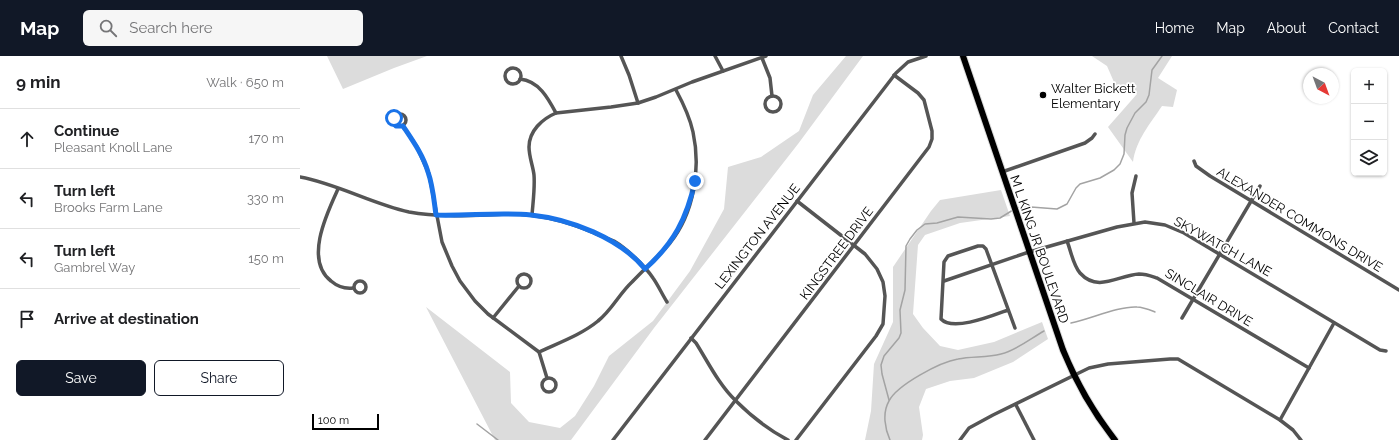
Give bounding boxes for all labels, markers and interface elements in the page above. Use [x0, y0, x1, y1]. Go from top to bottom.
search box [83, 10, 363, 46]
text: Map [20, 17, 59, 39]
icon: search [97, 17, 119, 39]
text: Search here [129, 19, 213, 37]
text: Home [1155, 20, 1194, 36]
text: Map [1216, 20, 1245, 36]
text: About [1267, 20, 1306, 36]
text: Contact [1328, 20, 1379, 36]
north arrow [1303, 68, 1339, 104]
map controls [1351, 68, 1387, 176]
button: + [1351, 68, 1387, 104]
text: 9 min [16, 72, 61, 92]
text: Walk · 650 m [206, 75, 284, 90]
place label: Walter Bickett Elementary [1051, 81, 1136, 111]
marker: Walter Bickett Elementary [1038, 90, 1048, 100]
button: − [1351, 104, 1387, 140]
route start [385, 109, 403, 127]
text: Continue [54, 122, 119, 140]
icon: ahead [16, 128, 38, 150]
text: 170 m [248, 131, 284, 146]
text: Pleasant Knoll Lane [54, 140, 172, 155]
button: layers [1351, 140, 1387, 176]
street label: ALEXANDER COMMONS DRIVE [1214, 164, 1385, 275]
route end [686, 172, 704, 190]
street label: M L KING JR BOULEVARD [1007, 173, 1072, 325]
street label: LEXINGTON AVENUE [712, 181, 803, 292]
text: Turn left [54, 182, 115, 200]
icon: left [16, 188, 38, 210]
text: 330 m [247, 191, 284, 206]
text: Brooks Farm Lane [54, 200, 163, 215]
street label: KINGSTREE DRIVE [797, 204, 876, 303]
street label: SKYWATCH LANE [1171, 213, 1274, 280]
text: Turn left [54, 242, 115, 260]
icon: left [16, 248, 38, 270]
text: 150 m [248, 251, 284, 266]
text: Gambrel Way [54, 260, 135, 275]
street label: SINCLAIR DRIVE [1162, 265, 1255, 329]
icon: arrive [16, 308, 38, 330]
text: Arrive at destination [54, 310, 199, 328]
button: Save [16, 360, 146, 396]
button: Share [154, 360, 284, 396]
scale bar [312, 412, 379, 431]
text: 100 m [318, 414, 349, 427]

